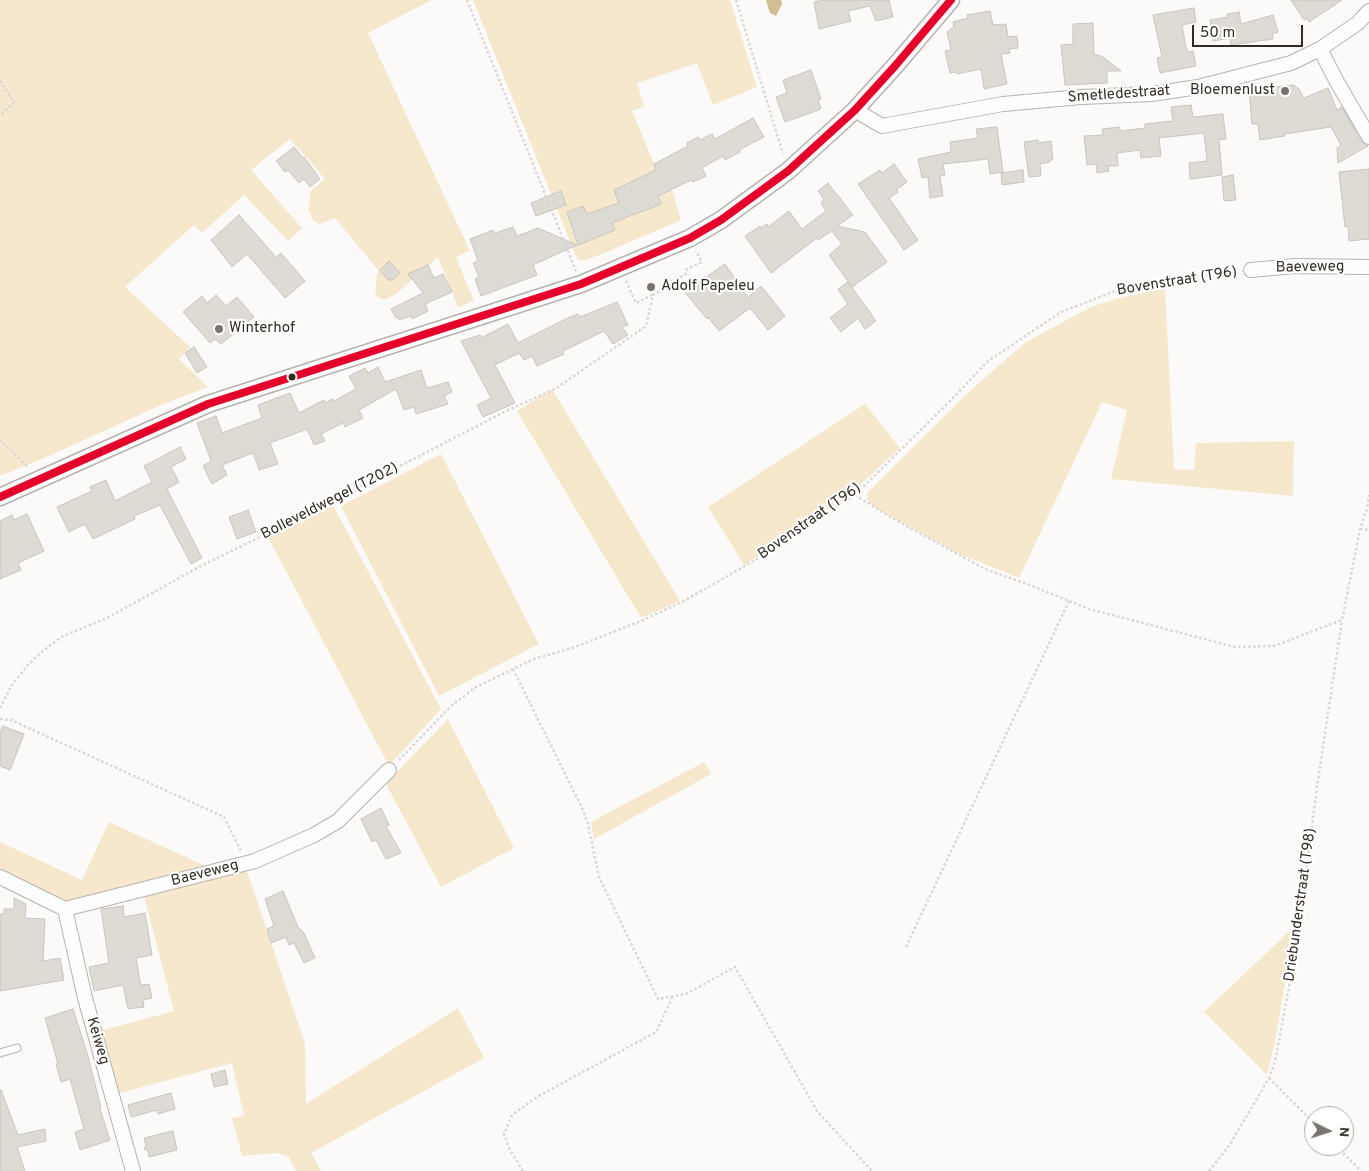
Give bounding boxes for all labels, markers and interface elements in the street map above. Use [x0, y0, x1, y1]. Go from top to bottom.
scale bar [1194, 15, 1305, 47]
text: 50 m [1200, 24, 1235, 43]
street label: Smetledestraat [1067, 82, 1171, 108]
place label: Bloemenlust [1190, 82, 1275, 100]
marker: Bloemenlust [1279, 85, 1291, 97]
street label: Baeveweg [1275, 258, 1345, 278]
street label: Bovenstraat (T96) [1116, 264, 1238, 300]
place label: Adolf Papeleu [661, 278, 755, 296]
marker: Adolf Papeleu [645, 281, 657, 293]
place label: Winterhof [229, 320, 295, 338]
marker: Winterhof [213, 323, 225, 335]
unlabelled marker [287, 372, 297, 382]
street label: Bolleveldwegel (T202) [258, 460, 402, 544]
street label: Bovenstraat (T96) [755, 480, 865, 564]
street label: Driebunderstraat (T98) [1281, 827, 1321, 983]
street label: Baeveweg [169, 857, 241, 891]
street label: Keiweg [82, 1015, 112, 1067]
north arrow [1304, 1106, 1354, 1156]
text: N [1335, 1126, 1352, 1138]

